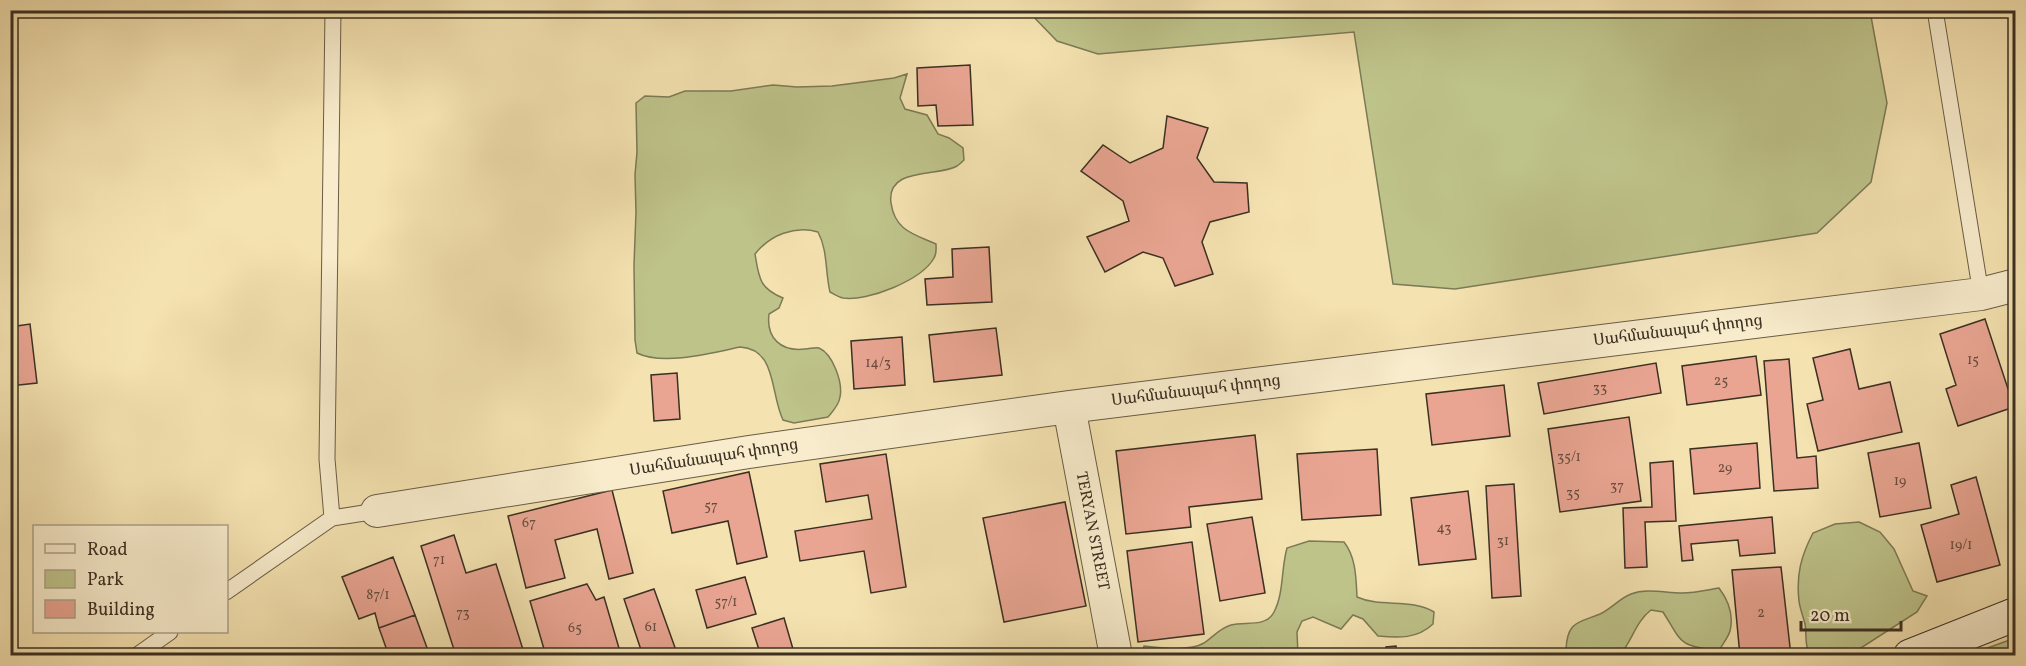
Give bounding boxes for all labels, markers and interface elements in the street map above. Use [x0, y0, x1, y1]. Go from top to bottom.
street label: Սահմանապահ փողոց [1592, 310, 1764, 352]
house number: 15 [1967, 351, 1979, 370]
house number: 14/3 [865, 354, 891, 373]
street label: Սահմանապահ փողոց [1110, 370, 1282, 412]
house number: 25 [1714, 372, 1728, 391]
house number: 33 [1593, 379, 1607, 398]
street label: Սահմանապահ փողոց [628, 434, 800, 482]
house number: 35/1 [1557, 448, 1581, 467]
house number: 29 [1718, 459, 1732, 478]
street label: TERYAN STREET [1070, 470, 1114, 592]
house number: 19 [1894, 472, 1906, 491]
house number: 37 [1610, 477, 1624, 496]
house number: 35 [1566, 484, 1580, 503]
house number: 57 [704, 497, 718, 516]
house number: 67 [522, 514, 536, 533]
house number: 43 [1437, 519, 1451, 538]
legend [33, 525, 228, 633]
house number: 31 [1497, 532, 1509, 551]
house number: 19/1 [1950, 536, 1972, 555]
text: Road [87, 538, 128, 563]
house number: 71 [433, 551, 445, 570]
text: Park [87, 568, 124, 593]
house number: 87/1 [366, 586, 390, 605]
house number: 57/1 [714, 593, 738, 612]
scale bar [1801, 594, 1902, 632]
text: Building [87, 598, 155, 623]
house number: 73 [456, 604, 470, 623]
house number: 2 [1757, 604, 1765, 623]
text: 20 m [1810, 604, 1850, 629]
house number: 61 [645, 618, 657, 637]
house number: 65 [568, 619, 582, 638]

